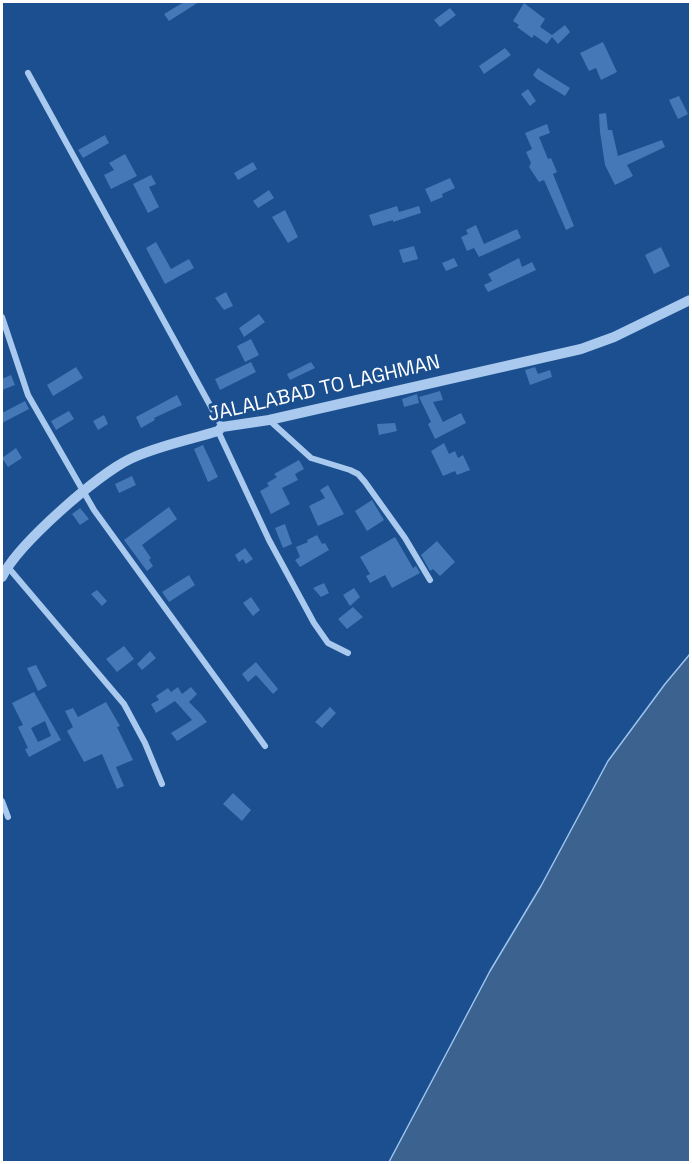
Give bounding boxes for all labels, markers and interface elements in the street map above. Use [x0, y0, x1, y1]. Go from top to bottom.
street label: JALALABAD TO LAGHMAN [206, 351, 442, 427]

